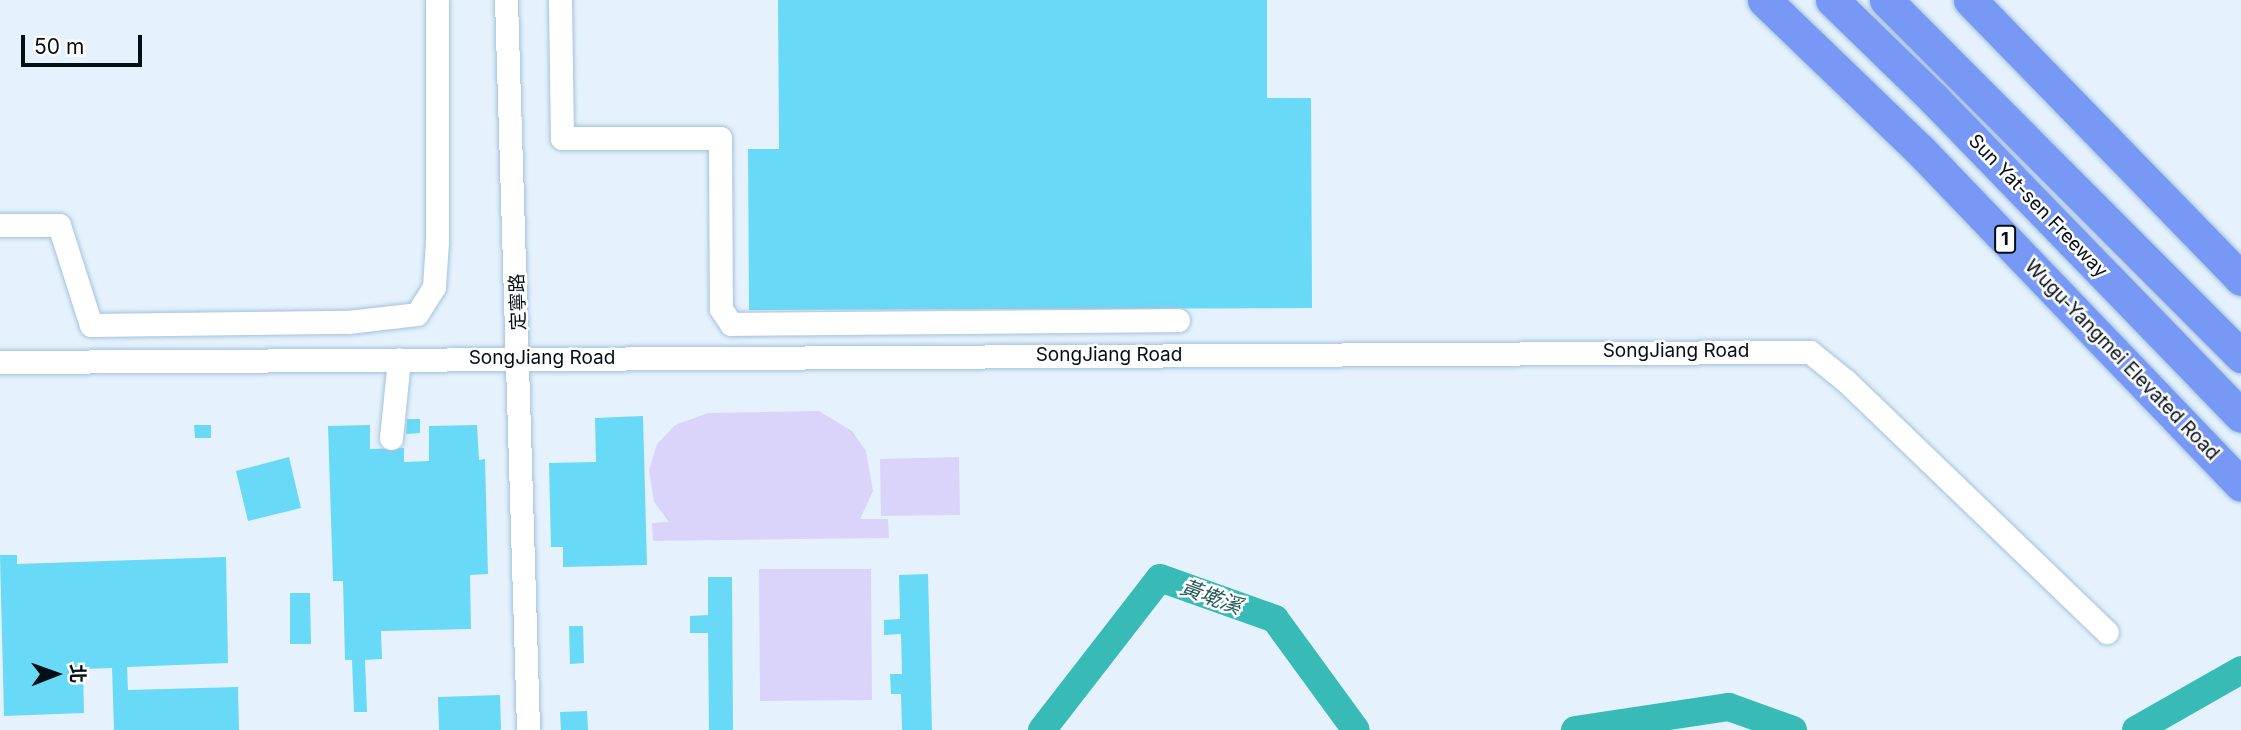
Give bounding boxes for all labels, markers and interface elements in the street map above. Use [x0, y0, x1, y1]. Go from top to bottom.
scale bar [24, 21, 145, 65]
text: 50 m [34, 34, 84, 59]
street label: Sun Yat-sen Freeway [1964, 130, 2112, 282]
road number: 1 [1993, 225, 2017, 254]
street label: Wugu-Yangmei Elevated Road [2020, 255, 2224, 465]
street label: 定寧路 [506, 273, 530, 331]
street label: SongJiang Road [1603, 340, 1749, 362]
street label: SongJiang Road [1036, 344, 1182, 366]
street label: SongJiang Road [469, 347, 615, 369]
water label: 黃墘溪 [1177, 574, 1245, 620]
north arrow [21, 639, 91, 709]
text: 北 [66, 664, 89, 683]

